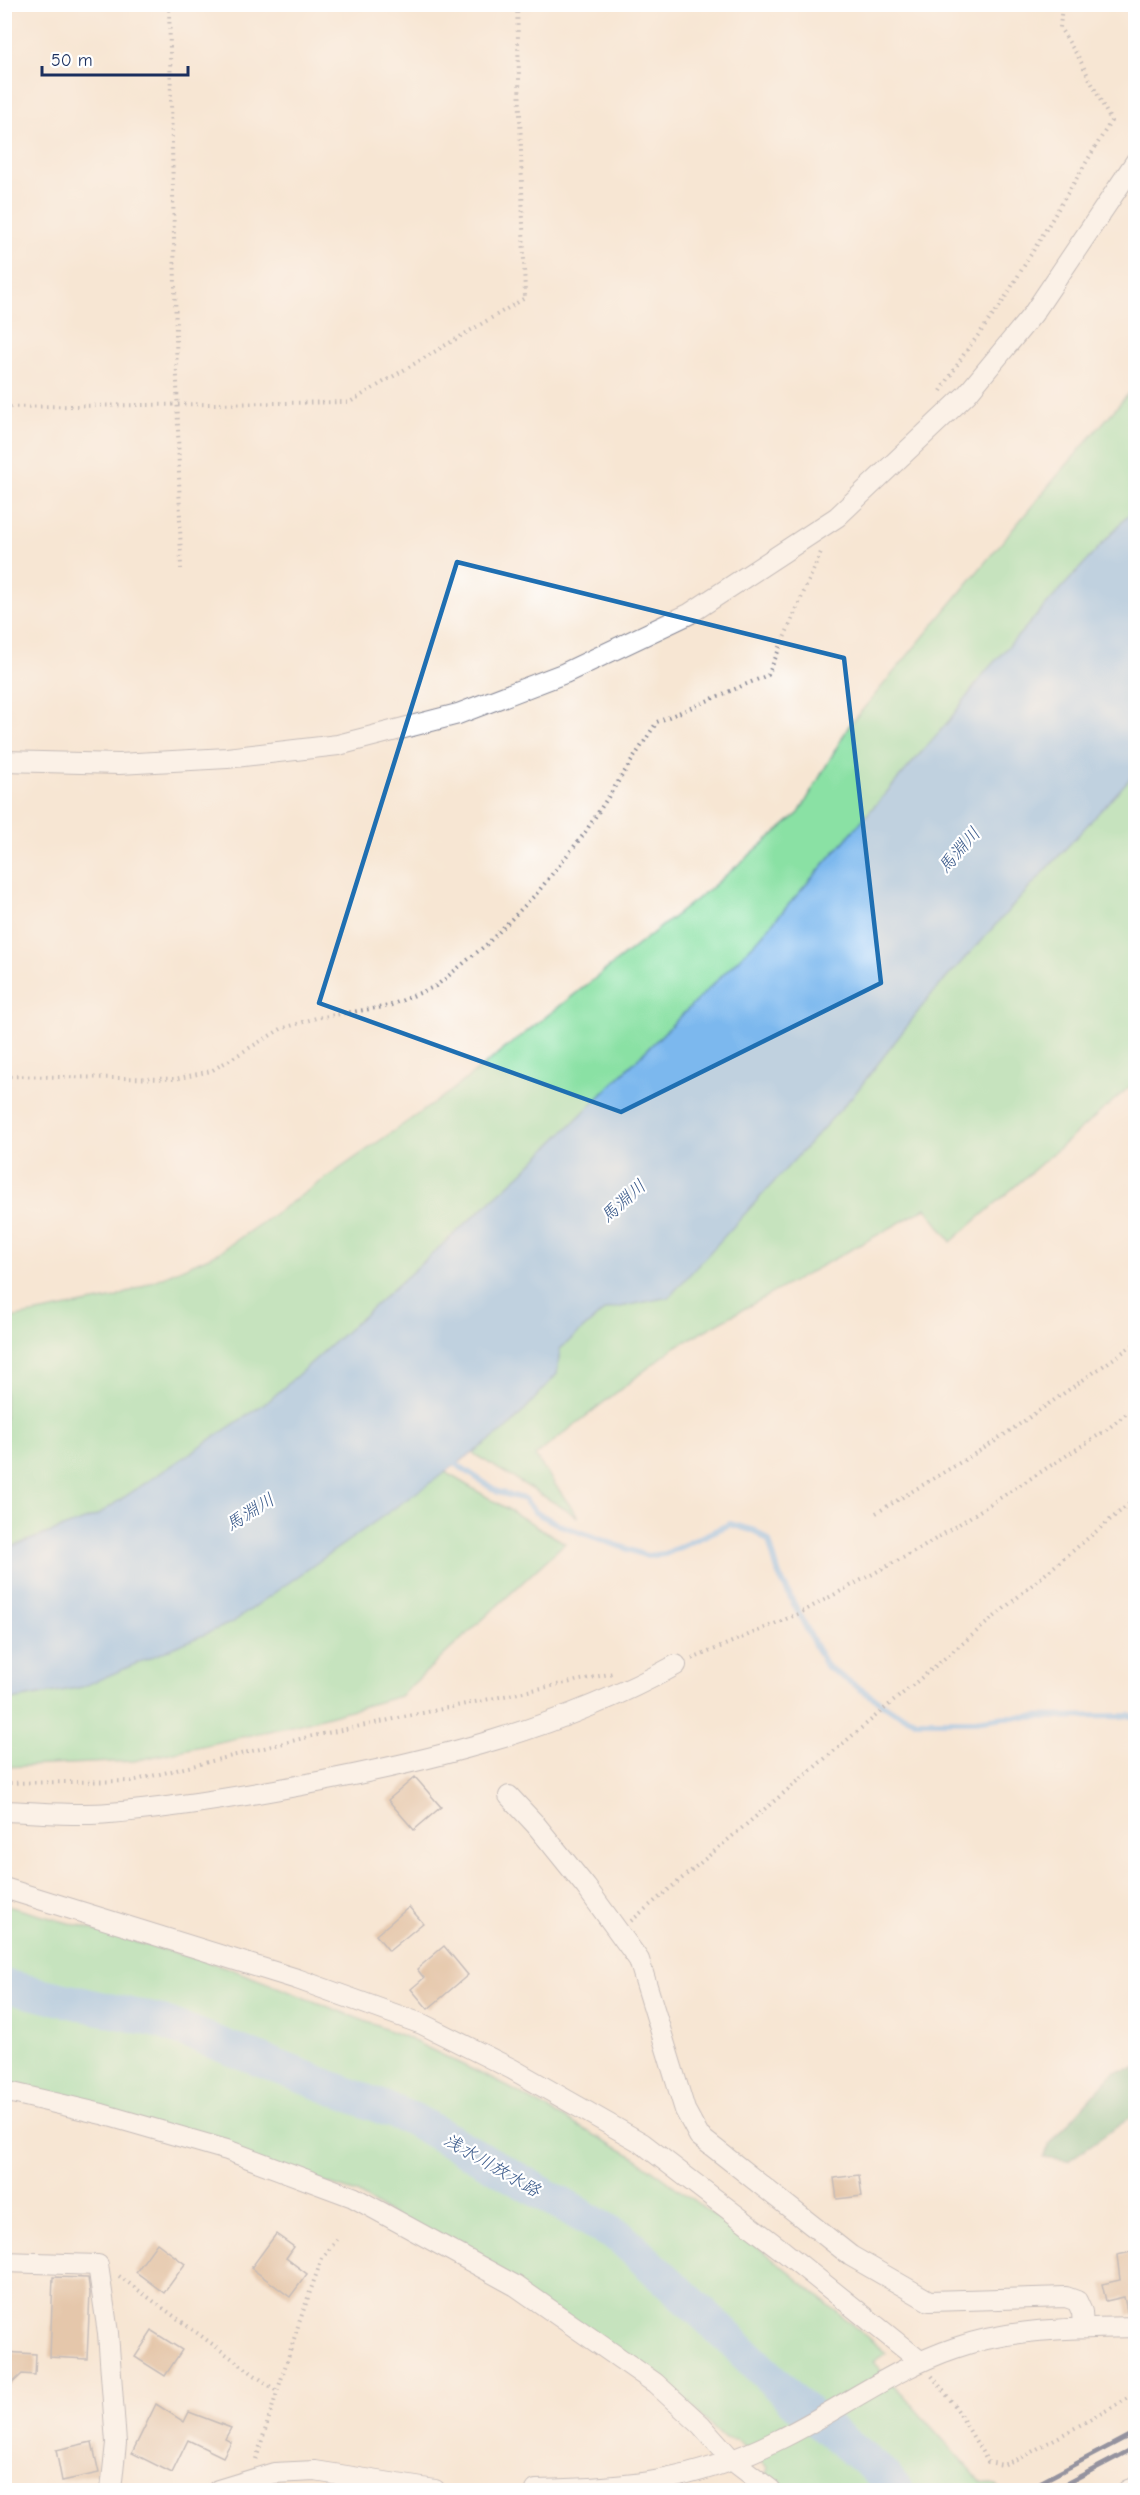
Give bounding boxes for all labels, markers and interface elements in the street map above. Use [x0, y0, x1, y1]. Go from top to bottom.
scale bar [42, 39, 188, 77]
text: 50 m [51, 50, 93, 71]
water label: 馬淵川 [934, 823, 985, 878]
water label: 馬淵川 [596, 1176, 650, 1227]
water label: 馬淵川 [222, 1489, 279, 1536]
water label: 浅水川放水路 [440, 2129, 545, 2202]

